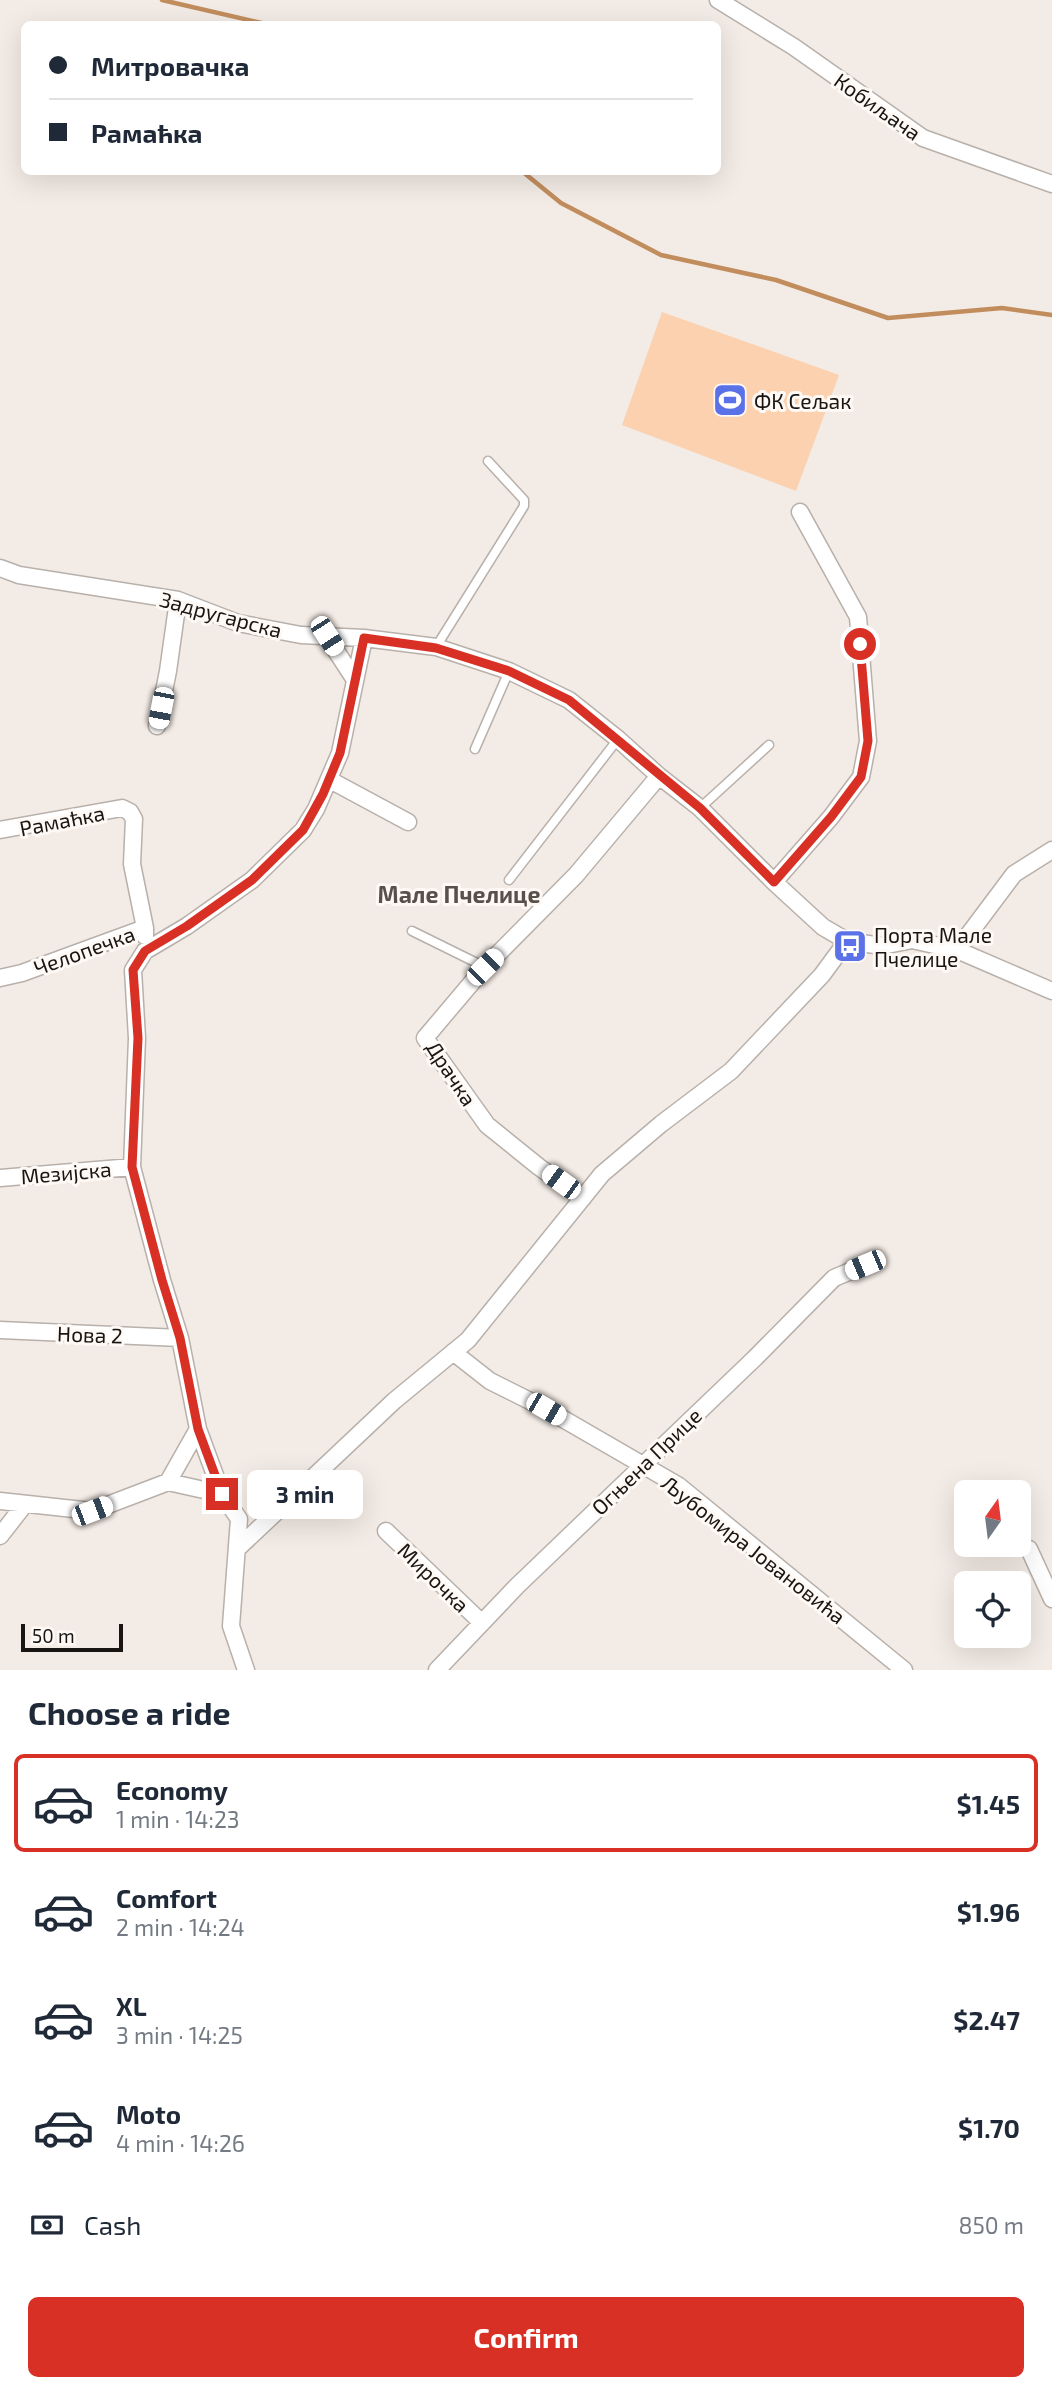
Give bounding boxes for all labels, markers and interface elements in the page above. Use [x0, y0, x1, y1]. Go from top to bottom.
text: Митровачка [91, 50, 249, 81]
street label: Кобиљача [830, 67, 926, 145]
text: Рамаћка [91, 117, 203, 148]
sports icon: ФК Сељак [711, 381, 749, 419]
place label: ФК Сељак [754, 388, 851, 413]
street label: Задругарска [157, 586, 285, 643]
car [307, 613, 348, 659]
route start [844, 628, 876, 660]
car [147, 685, 176, 731]
street label: Рамаћка [17, 799, 107, 841]
district label: Мале Пчелице [378, 880, 540, 908]
street label: Челопечка [30, 920, 138, 980]
place label: Порта Мале Пчелице [874, 922, 992, 971]
bus stop icon: Порта Мале Пчелице [831, 927, 869, 965]
car [463, 945, 508, 989]
street label: Драчка [422, 1036, 482, 1110]
street label: Мезијска [20, 1156, 112, 1189]
car [538, 1161, 585, 1203]
car [842, 1247, 889, 1283]
street label: Нова 2 [57, 1320, 123, 1348]
car [523, 1389, 570, 1429]
street label: Огњена Прице [586, 1402, 706, 1520]
street label: Љубомира Јовановића [657, 1469, 851, 1629]
callout: 3 min [246, 1470, 362, 1518]
route end [206, 1478, 238, 1510]
text: 3 min [276, 1480, 334, 1508]
north arrow [954, 1480, 1031, 1558]
map controls [954, 1480, 1031, 1648]
car [69, 1494, 116, 1528]
street label: Мирочка [393, 1537, 475, 1617]
button: locate [954, 1571, 1031, 1648]
scale bar [21, 1621, 122, 1653]
text: 50 m [32, 1624, 75, 1647]
text: Choose a ride [28, 1693, 231, 1731]
icon: car [32, 1772, 95, 1835]
text: Economy [116, 1774, 228, 1805]
text: $1.45 [957, 1788, 1020, 1819]
text: 1 min · 14:23 [116, 1805, 240, 1833]
icon: car [32, 1880, 95, 1943]
text: Comfort [116, 1882, 217, 1913]
text: $1.96 [957, 1896, 1020, 1927]
text: 2 min · 14:24 [116, 1913, 245, 1941]
icon: car [32, 1988, 95, 2051]
text: XL [116, 1990, 147, 2021]
text: $2.47 [953, 2004, 1020, 2035]
text: 3 min · 14:25 [116, 2021, 243, 2049]
icon: car [32, 2096, 95, 2159]
text: Moto [116, 2098, 181, 2129]
text: $1.70 [958, 2112, 1020, 2143]
text: 4 min · 14:26 [116, 2129, 245, 2157]
icon: cash [28, 2206, 66, 2244]
text: Cash [84, 2209, 141, 2240]
text: 850 m [959, 2211, 1024, 2239]
button: Confirm [28, 2297, 1024, 2377]

